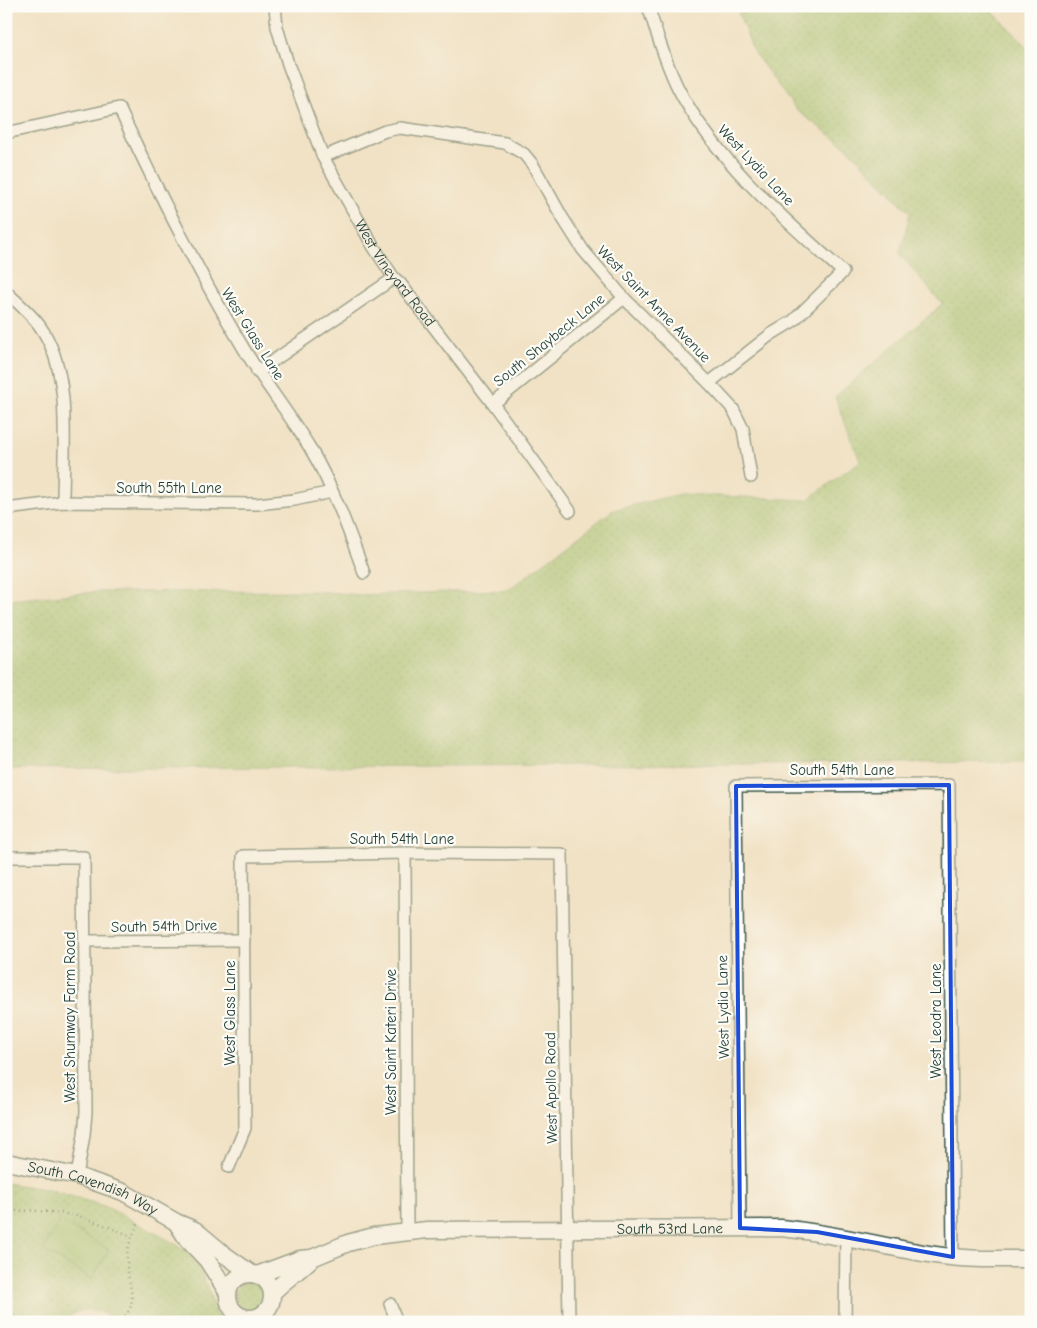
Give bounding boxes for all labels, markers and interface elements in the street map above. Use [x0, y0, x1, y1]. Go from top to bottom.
street label: West Lydia Lane [714, 121, 798, 209]
street label: West Vineyard Road [351, 216, 439, 330]
street label: West Saint Anne Avenue [593, 242, 715, 367]
street label: West Glass Lane [218, 285, 289, 384]
street label: South Shaybeck Lane [490, 289, 609, 390]
street label: South 55th Lane [116, 479, 222, 497]
street label: South 54th Lane [790, 761, 895, 779]
street label: South 54th Lane [350, 830, 455, 848]
street label: South 54th Drive [111, 916, 218, 936]
street label: West Shumway Farm Road [61, 932, 79, 1102]
street label: West Lydia Lane [713, 954, 733, 1059]
street label: West Glass Lane [221, 960, 239, 1066]
street label: West Leodra Lane [927, 963, 945, 1078]
street label: West Saint Kateri Drive [382, 968, 400, 1115]
street label: West Apollo Road [541, 1032, 561, 1144]
street label: South Cavendish Way [26, 1158, 161, 1219]
street label: South 53rd Lane [617, 1219, 723, 1238]

